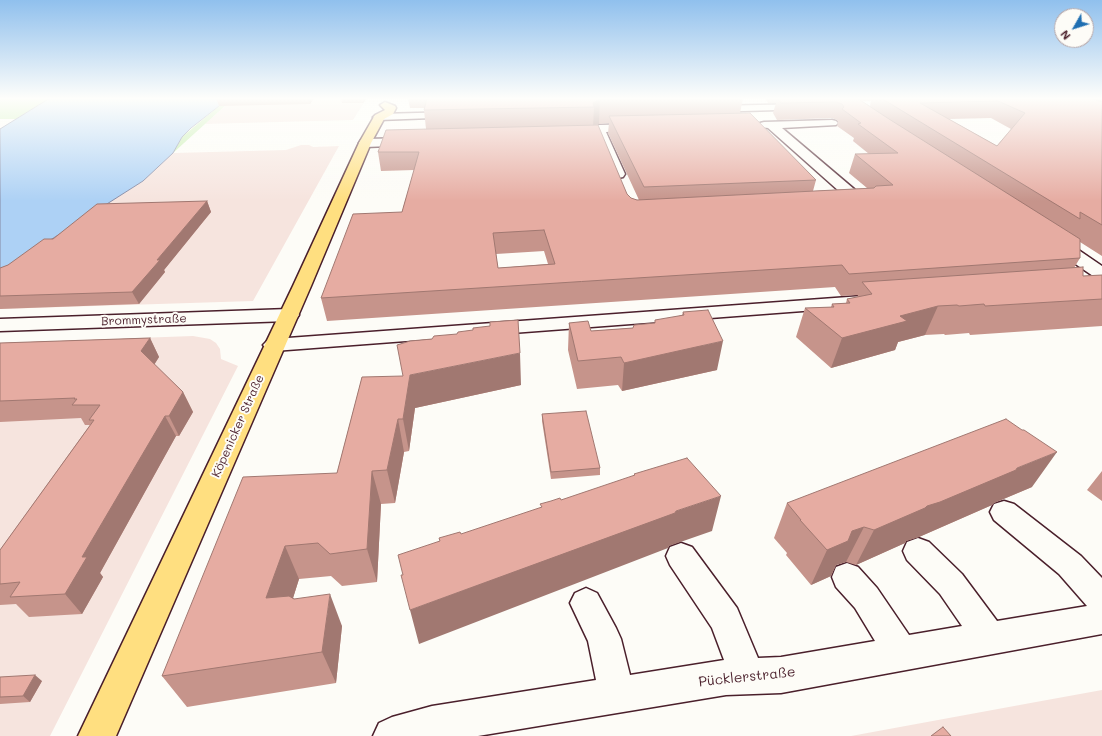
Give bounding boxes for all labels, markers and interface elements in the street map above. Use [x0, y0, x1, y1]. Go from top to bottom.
north arrow [1054, 8, 1094, 48]
text: N [1057, 27, 1074, 43]
street label: Brommystraße [101, 311, 187, 329]
street label: Köpenicker Straße [209, 372, 267, 480]
street label: Pücklerstraße [698, 664, 796, 690]

